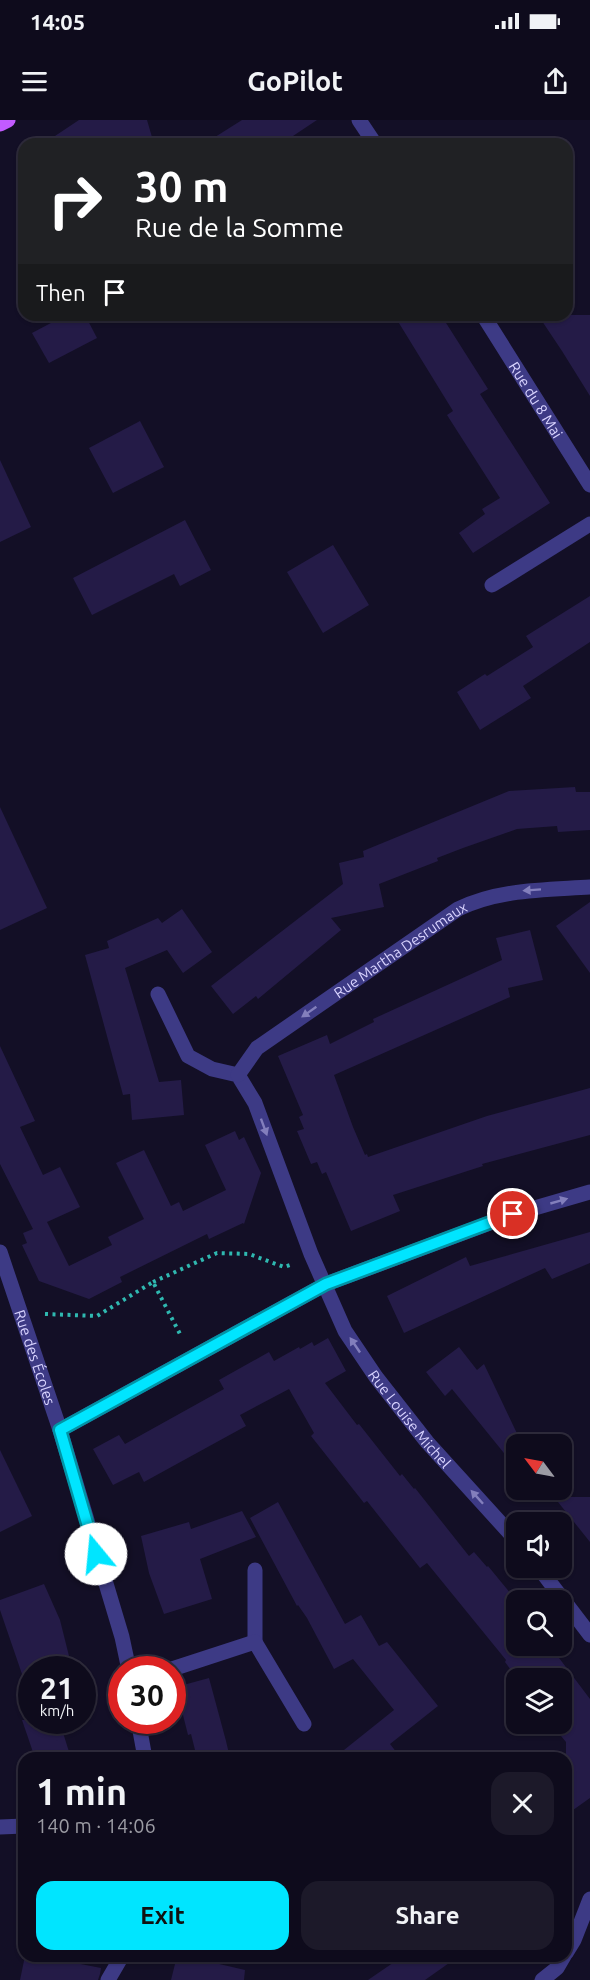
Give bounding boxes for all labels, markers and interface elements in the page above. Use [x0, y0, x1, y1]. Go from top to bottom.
text: 14:05 [30, 9, 85, 34]
icon: menu [18, 65, 51, 98]
icon: share [539, 65, 572, 98]
text: GoPilot [247, 66, 343, 96]
icon: right [36, 162, 114, 240]
text: 30 m [135, 163, 229, 210]
text: Rue de la Somme [135, 212, 344, 242]
icon: arrive [98, 276, 131, 309]
text: Then [36, 280, 86, 305]
street label: Rue du 8 Mai [506, 358, 567, 441]
one-way arrow [522, 886, 541, 895]
street label: Rue Martha Desrumaux [330, 897, 470, 1001]
one-way arrow [301, 1006, 317, 1017]
one-way arrow [260, 1118, 269, 1136]
pin [487, 1188, 538, 1239]
one-way arrow [550, 1196, 568, 1205]
icon: arrive [496, 1197, 529, 1230]
street label: Rue des Écoles [12, 1307, 59, 1407]
one-way arrow [350, 1337, 361, 1353]
street label: Rue Louise Michel [365, 1367, 455, 1471]
north arrow [506, 1434, 572, 1500]
map controls [506, 1434, 572, 1734]
one-way arrow [471, 1490, 484, 1505]
button: sound [506, 1512, 572, 1578]
position arrow [64, 1522, 128, 1586]
button: search [506, 1590, 572, 1656]
speed limit sign: 30 [108, 1656, 186, 1734]
button: layers [506, 1668, 572, 1734]
text: 21 [40, 1671, 74, 1705]
text: km/h [40, 1702, 74, 1719]
text: 1 min [36, 1771, 127, 1812]
button: close [491, 1772, 554, 1835]
text: 140 m · 14:06 [36, 1814, 156, 1837]
button: Exit [36, 1881, 289, 1950]
button: Share [301, 1881, 554, 1950]

